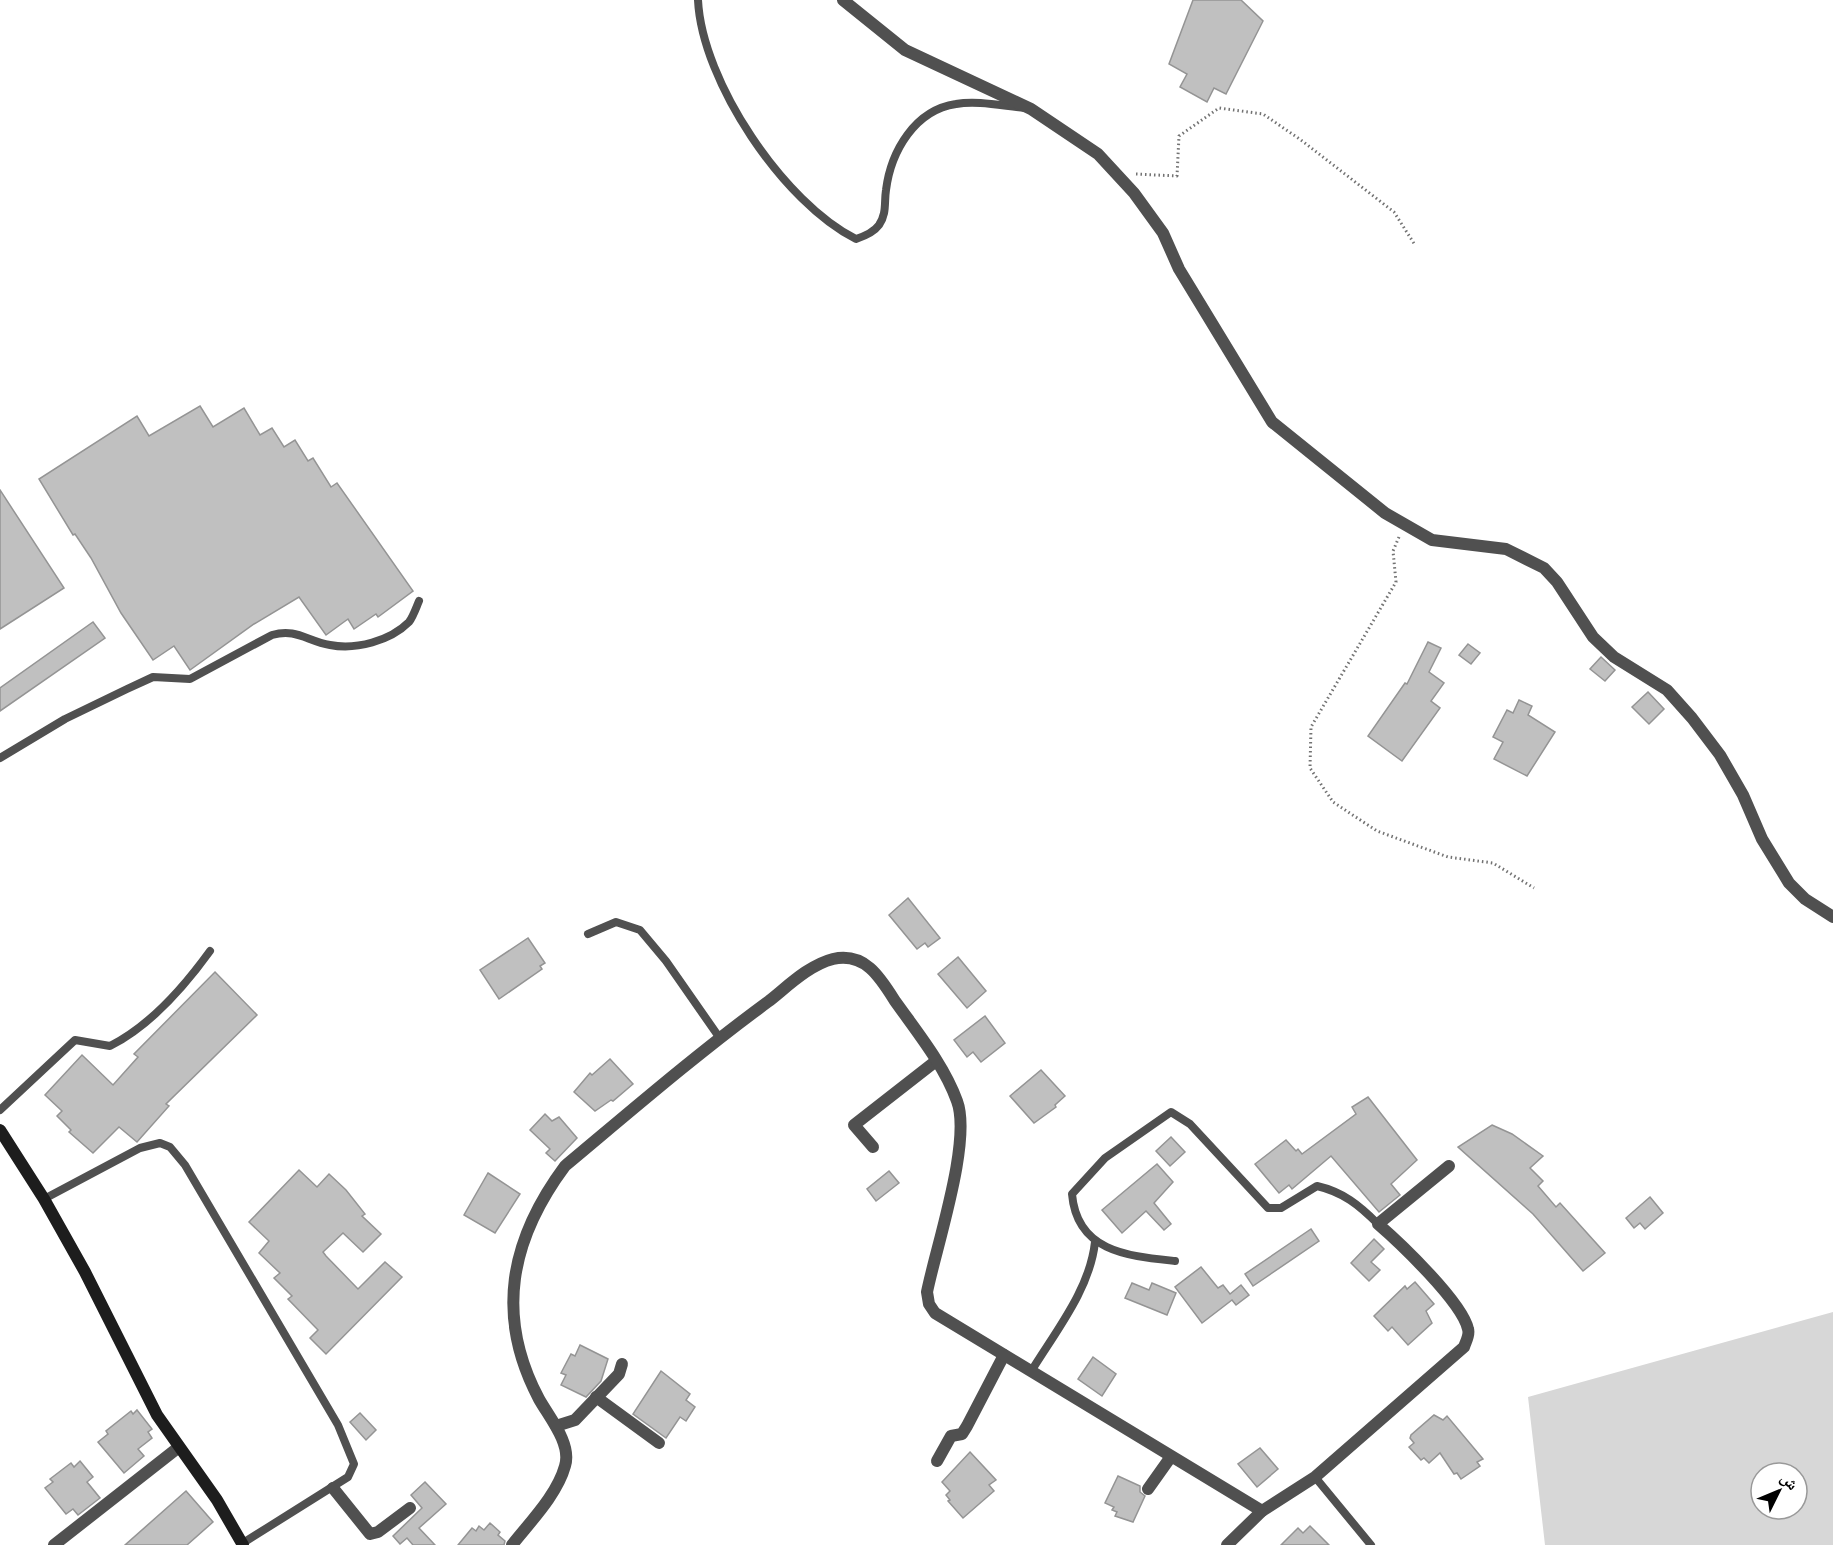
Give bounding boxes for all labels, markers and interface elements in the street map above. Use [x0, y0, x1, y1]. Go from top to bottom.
north arrow [1749, 1461, 1809, 1521]
text: ش [1777, 1468, 1802, 1494]

